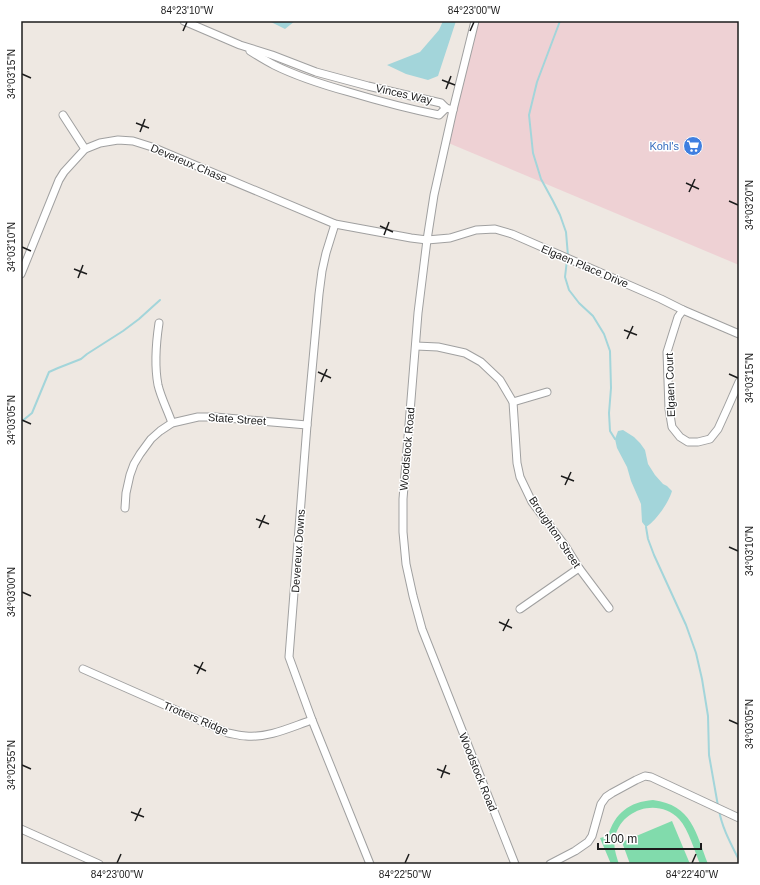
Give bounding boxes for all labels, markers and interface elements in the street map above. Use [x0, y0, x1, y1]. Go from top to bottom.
text: 84°23'10"W [161, 5, 214, 16]
text: 84°23'00"W [448, 5, 501, 16]
text: 34°03'15"N [6, 49, 17, 99]
street label: Vinces Way [375, 82, 434, 106]
supermarket icon: Kohl's [682, 135, 704, 157]
place label: Kohl's [649, 140, 679, 152]
street label: Devereux Chase [149, 141, 229, 185]
text: 34°03'20"N [744, 180, 755, 230]
text: 34°03'10"N [6, 222, 17, 272]
street label: Elgaen Place Drive [540, 242, 630, 290]
street label: Elgaen Court [663, 353, 677, 417]
text: 34°03'15"N [744, 353, 755, 403]
text: 34°03'05"N [6, 395, 17, 445]
street label: Woodstock Road [397, 407, 417, 491]
street label: State Street [208, 411, 266, 427]
street label: Broughton Street [527, 494, 583, 570]
street label: Devereux Downs [289, 508, 307, 593]
text: 34°03'10"N [744, 526, 755, 576]
text: 34°03'00"N [6, 567, 17, 617]
street label: Trotters Ridge [162, 699, 230, 737]
text: 34°03'05"N [744, 699, 755, 749]
street label: Woodstock Road [457, 731, 499, 813]
text: 34°02'55"N [6, 740, 17, 790]
scale bar [598, 825, 701, 851]
text: 100 m [604, 832, 637, 846]
text: 84°23'00"W [91, 869, 144, 880]
text: 84°22'50"W [379, 869, 432, 880]
text: 84°22'40"W [666, 869, 719, 880]

